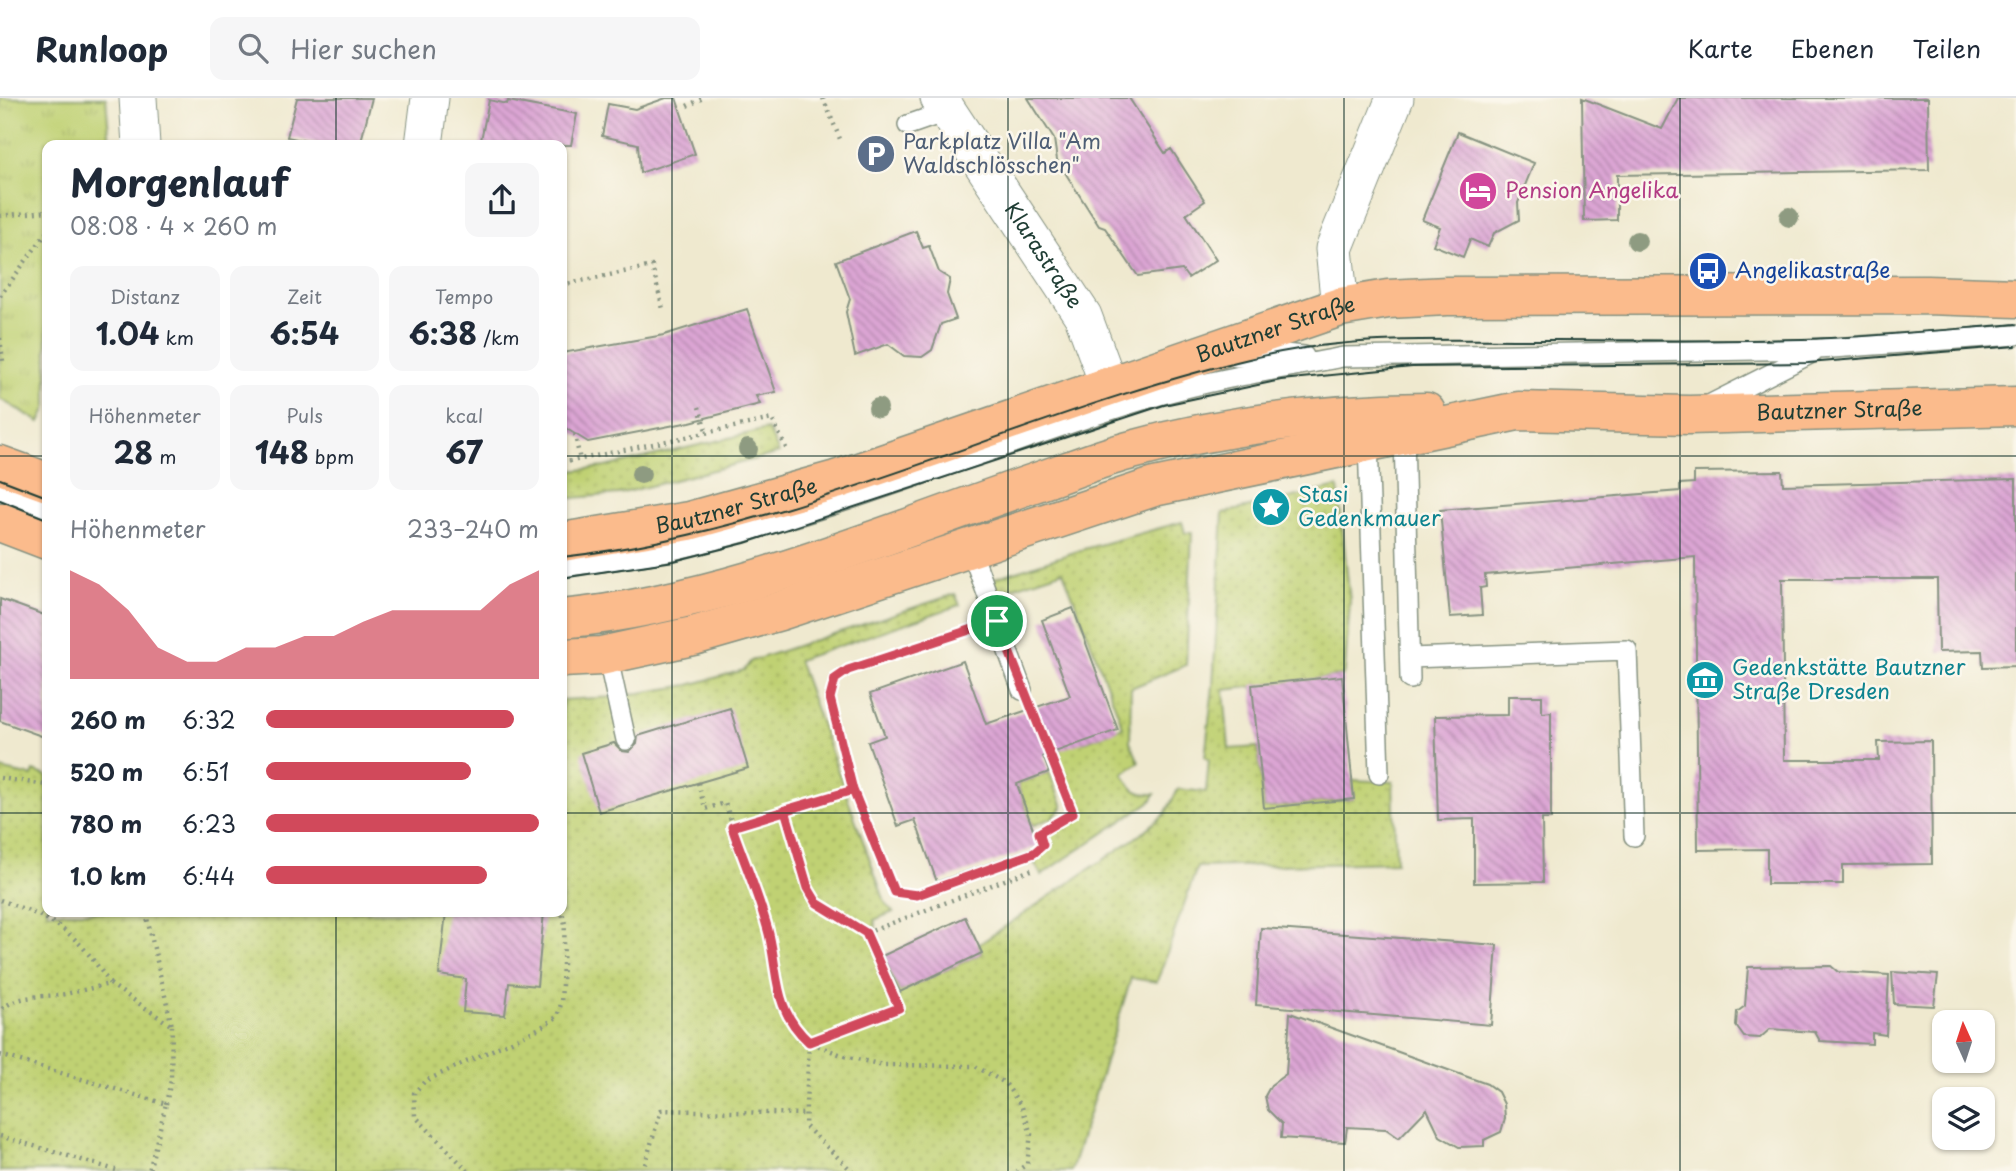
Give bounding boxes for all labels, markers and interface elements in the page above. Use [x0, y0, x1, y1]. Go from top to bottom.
search box [210, 17, 700, 80]
text: Runloop [35, 23, 168, 73]
icon: search [234, 29, 272, 67]
text: Hier suchen [290, 29, 437, 68]
text: Karte [1688, 30, 1753, 66]
text: Ebenen [1791, 30, 1874, 66]
text: Teilen [1912, 30, 1981, 66]
place label: Parkplatz Villa "Am Waldschlösschen" [903, 124, 1101, 180]
parking icon: Parkplatz Villa "Am Waldschlösschen" [855, 133, 897, 175]
text: Morgenlauf [70, 153, 289, 210]
button: share [465, 163, 539, 237]
hotel icon: Pension Angelika [1457, 170, 1499, 212]
place label: Pension Angelika [1505, 173, 1679, 205]
street label: Klarastraße [998, 195, 1092, 314]
text: 08:08 · 4 × 260 m [70, 208, 278, 243]
bus stop icon: Angelikastraße [1687, 250, 1729, 292]
place label: Angelikastraße [1735, 253, 1891, 285]
text: Distanz [110, 282, 180, 310]
text: Zeit [287, 282, 322, 310]
text: Tempo [435, 282, 493, 310]
street label: Bautzner Straße [1191, 287, 1357, 369]
text: 1.04 [96, 310, 159, 355]
text: 6:54 [270, 310, 339, 355]
text: 6:38 [409, 310, 477, 355]
text: km [159, 323, 194, 351]
text: /km [477, 323, 520, 351]
street label: Bautzner Straße [1756, 391, 1923, 427]
text: Höhenmeter [89, 401, 201, 429]
text: Puls [286, 401, 323, 429]
text: kcal [445, 401, 483, 429]
text: 28 [113, 429, 153, 474]
text: 148 [255, 429, 309, 474]
text: 67 [445, 429, 483, 474]
text: m [153, 442, 177, 470]
text: bpm [309, 442, 354, 470]
street label: Bautzner Straße [653, 468, 820, 540]
place label: Stasi Gedenkmauer [1298, 477, 1441, 533]
place icon: Stasi Gedenkmauer [1250, 486, 1292, 528]
text: Höhenmeter [70, 511, 206, 546]
text: 233–240 m [407, 511, 539, 546]
pin [967, 591, 1027, 651]
icon: arrive [978, 602, 1016, 640]
place label: Gedenkstätte Bautzner Straße Dresden [1732, 650, 1966, 706]
museum icon: Gedenkstätte Bautzner Straße Dresden [1684, 659, 1726, 701]
text: 260 m [70, 702, 146, 737]
text: 6:32 [182, 702, 236, 737]
text: 520 m [70, 754, 143, 789]
text: 6:51 [182, 754, 229, 789]
text: 780 m [70, 806, 142, 841]
text: 6:23 [182, 806, 236, 841]
text: 1.0 km [70, 858, 147, 893]
text: 6:44 [182, 858, 235, 893]
north arrow [1932, 1010, 1995, 1073]
map controls [1932, 1010, 1995, 1150]
button: layers [1932, 1087, 1995, 1150]

